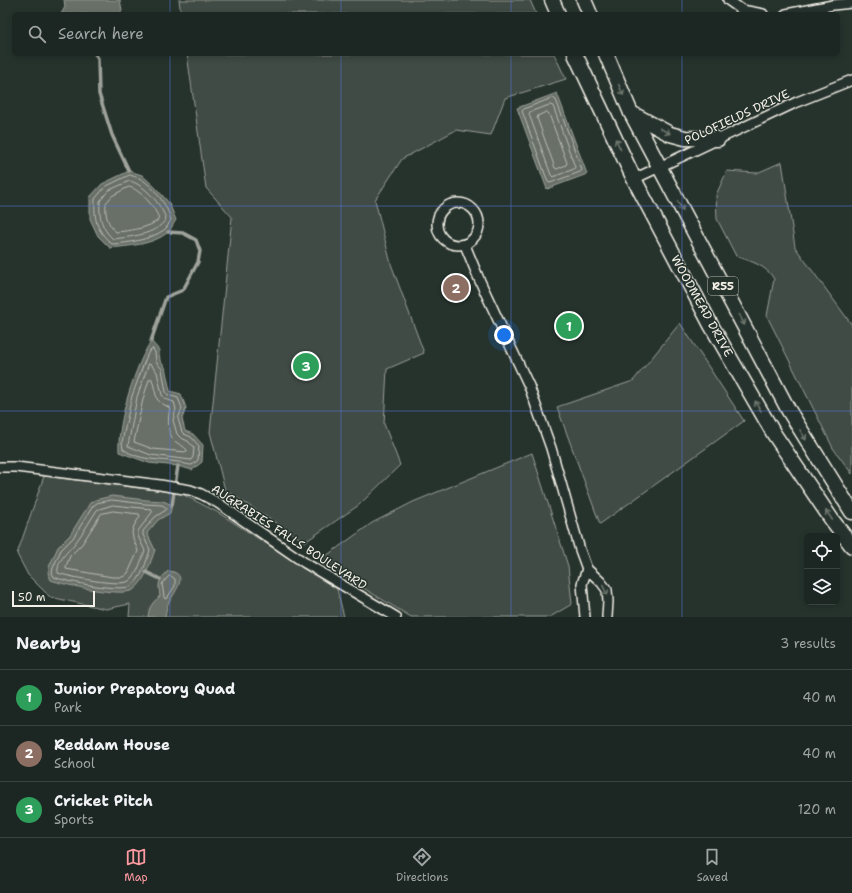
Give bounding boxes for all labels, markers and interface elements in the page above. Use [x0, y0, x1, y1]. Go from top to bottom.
search box [12, 12, 840, 56]
icon: search [26, 23, 48, 45]
text: Search here [58, 24, 144, 44]
one-way arrow [618, 84, 625, 96]
street label: POLOFIELDS DRIVE [682, 86, 792, 148]
one-way arrow [659, 128, 671, 135]
one-way arrow [614, 138, 621, 150]
one-way arrow [676, 200, 684, 212]
street label: WOODMEAD DRIVE [667, 252, 737, 360]
pin: 2 [443, 273, 469, 303]
road number: R55 [708, 277, 738, 295]
pin: 1 [556, 311, 582, 341]
one-way arrow [738, 314, 746, 326]
your location [494, 325, 514, 345]
pin: 3 [293, 351, 319, 381]
one-way arrow [754, 400, 762, 412]
one-way arrow [800, 429, 808, 441]
street label: AUGRABIES FALLS BOULEVARD [208, 481, 370, 593]
one-way arrow [825, 510, 833, 521]
map controls [804, 533, 840, 605]
button: locate [804, 533, 840, 569]
button: layers [804, 569, 840, 605]
one-way arrow [602, 583, 609, 595]
scale bar [12, 589, 95, 608]
text: 50 m [18, 590, 46, 605]
text: Nearby [16, 632, 81, 654]
text: 3 results [780, 635, 836, 652]
text: Junior Prepatory Quad [54, 679, 235, 699]
text: 1 [26, 689, 32, 706]
text: 40 m [802, 689, 836, 706]
text: Park [54, 699, 82, 716]
text: Reddam House [54, 735, 170, 755]
text: 2 [24, 745, 34, 762]
text: 40 m [802, 745, 836, 762]
text: School [54, 755, 95, 772]
text: Cricket Pitch [54, 791, 153, 811]
text: 3 [24, 801, 34, 818]
text: 120 m [798, 801, 836, 818]
text: Sports [54, 811, 94, 828]
tab: Map [124, 846, 148, 885]
tab: Directions [396, 846, 448, 885]
tab: Saved [697, 846, 728, 885]

